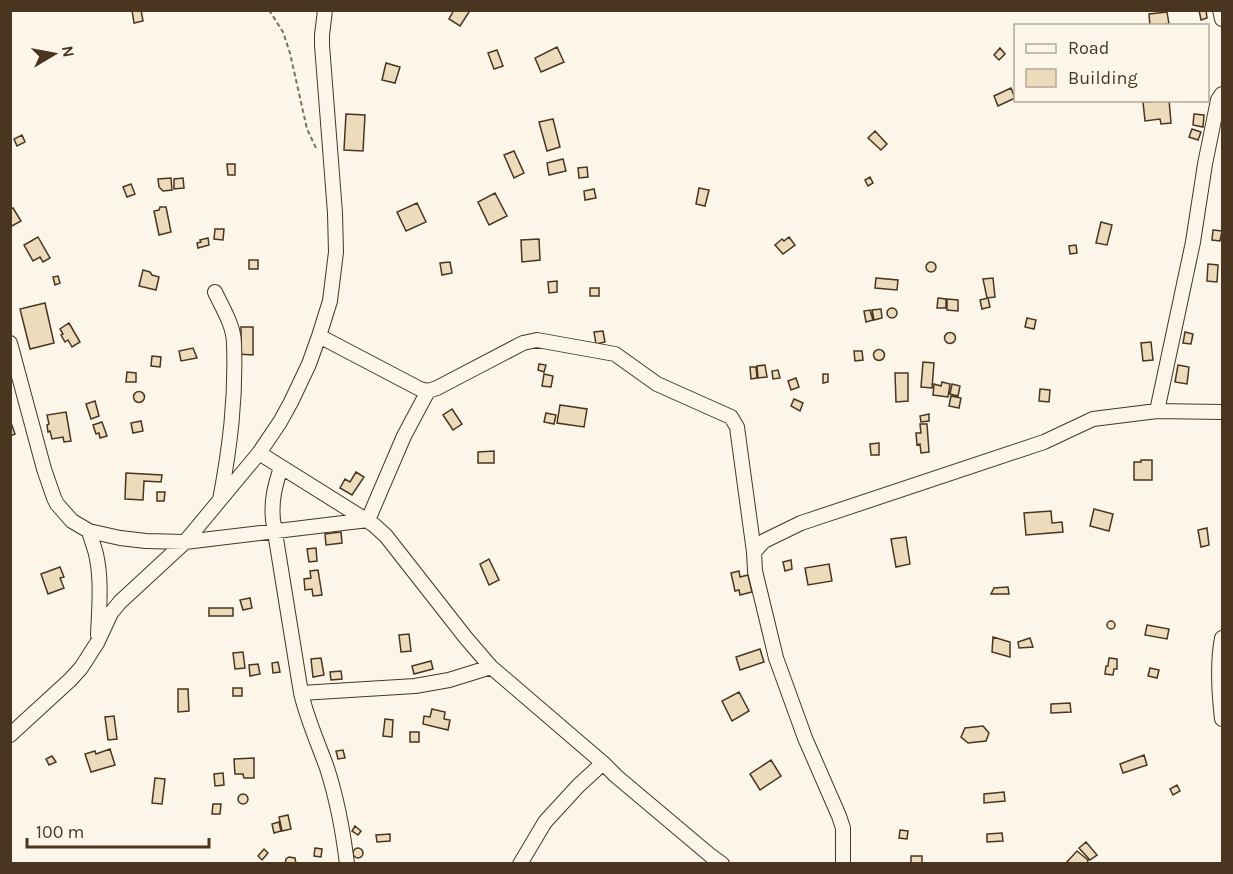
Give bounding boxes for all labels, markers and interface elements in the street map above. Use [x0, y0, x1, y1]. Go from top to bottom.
north arrow [24, 24, 84, 84]
legend [1014, 24, 1209, 102]
text: Road [1068, 37, 1109, 59]
text: N [58, 44, 79, 59]
text: Building [1068, 67, 1138, 89]
scale bar [27, 811, 208, 849]
text: 100 m [36, 821, 84, 843]

